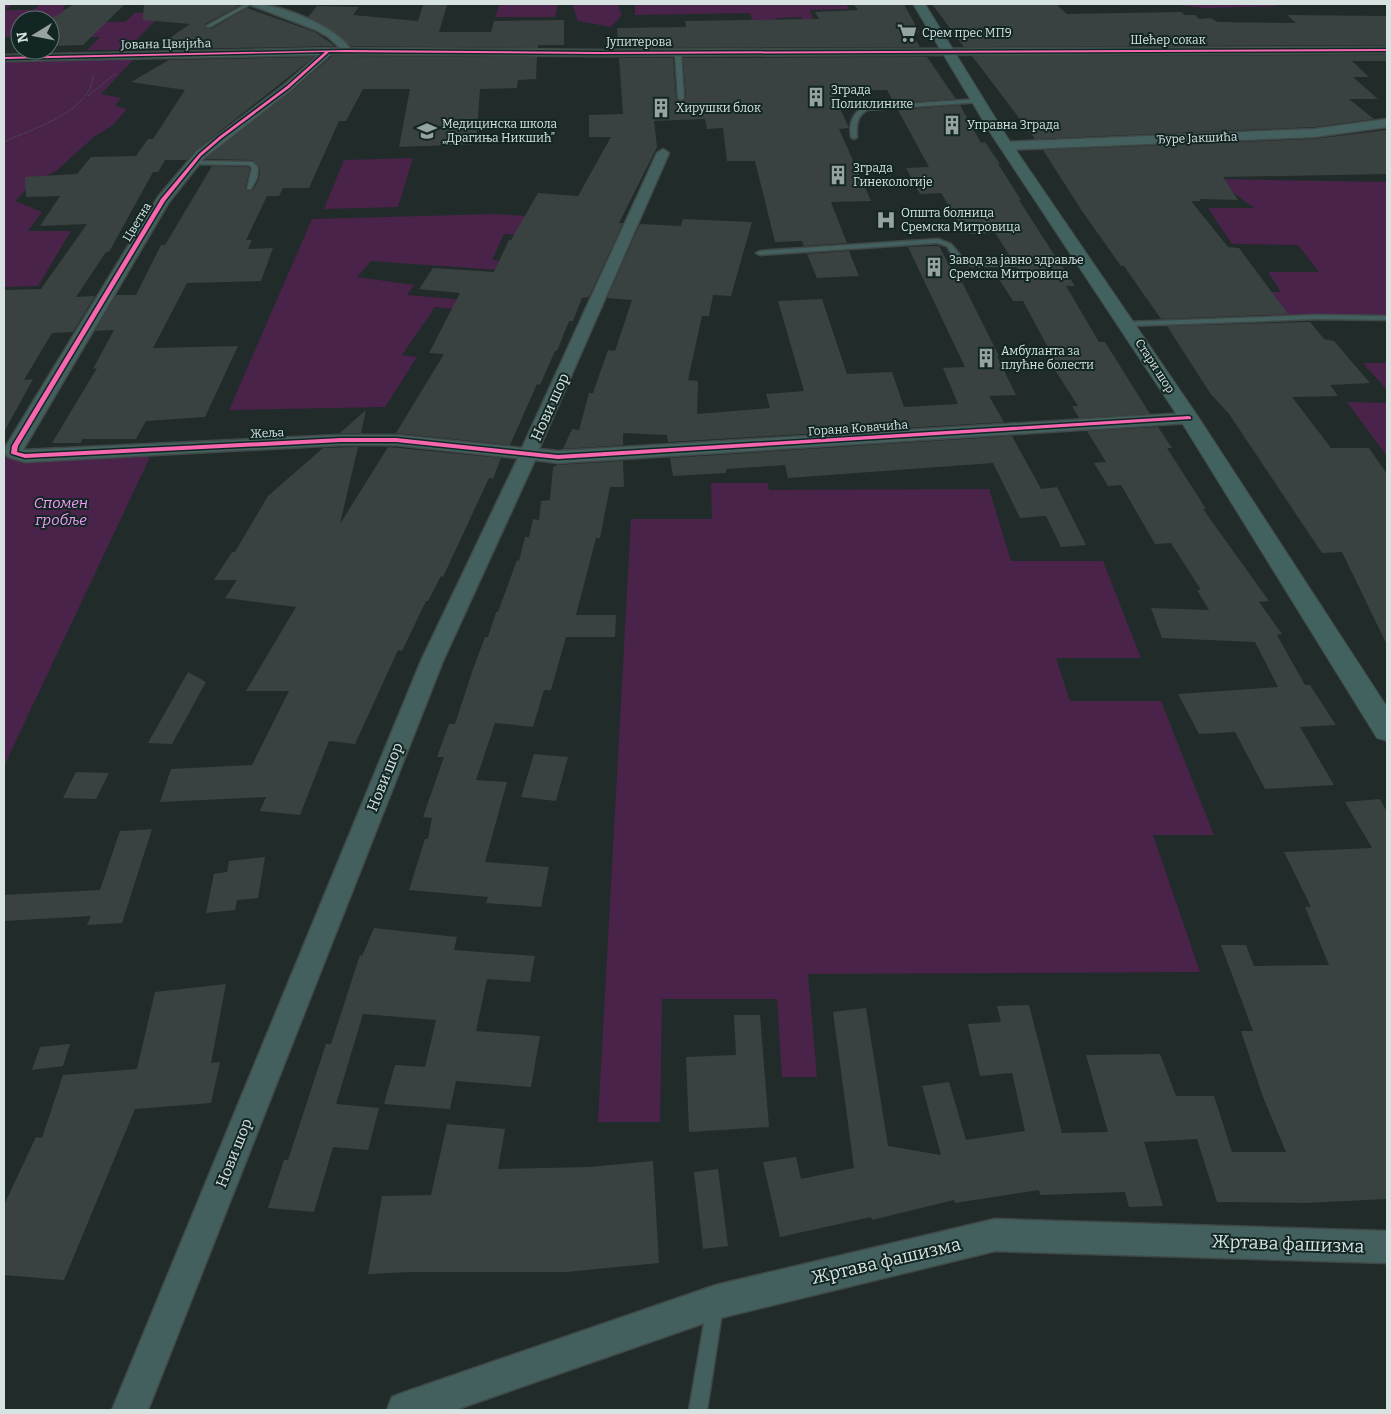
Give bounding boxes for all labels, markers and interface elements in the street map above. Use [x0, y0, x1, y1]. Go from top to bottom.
north arrow [10, 10, 60, 60]
supermarket icon: Срем прес МП9 [896, 22, 918, 44]
place label: Срем прес МП9 [922, 26, 1012, 40]
text: N [13, 30, 32, 44]
street label: Шећер сокак [1130, 33, 1206, 47]
street label: Јупитерова [605, 35, 672, 49]
street label: Јована Цвијића [120, 36, 212, 52]
place label: Зграда Поликлинике [831, 83, 913, 111]
building icon: Зграда Поликлинике [805, 86, 827, 108]
building icon: Хирушки блок [650, 97, 672, 119]
place label: Хирушки блок [676, 101, 761, 115]
building icon: Управна Зграда [941, 114, 963, 136]
place label: Медицинска школа „Драгиња Никшић” [442, 117, 558, 145]
place label: Управна Зграда [967, 118, 1060, 132]
school or university icon: Медицинска школа „Драгиња Никшић” [416, 120, 438, 142]
street label: Ђуре Јакшића [1156, 130, 1238, 146]
place label: Зграда Гинекологије [853, 161, 933, 189]
building icon: Зграда Гинекологије [827, 164, 849, 186]
street label: Цветна [120, 200, 154, 244]
place label: Општа болница Сремска Митровица [901, 206, 1021, 234]
hospital icon: Општа болница Сремска Митровица [875, 209, 897, 231]
place label: Завод за јавно здравље Сремска Митровица [949, 253, 1084, 281]
building icon: Завод за јавно здравље Сремска Митровица [923, 256, 945, 278]
street label: Стари шор [1132, 336, 1178, 396]
place label: Амбуланта за плућне болести [1001, 344, 1094, 372]
building icon: Амбуланта за плућне болести [975, 347, 997, 369]
street label: Нови шор [527, 370, 573, 444]
street label: Горана Ковачића [808, 417, 909, 438]
street label: Жеља [250, 425, 285, 441]
park label: Спомен гробље [34, 494, 88, 529]
street label: Нови шор [363, 740, 407, 814]
street label: Нови шор [212, 1116, 256, 1190]
street label: Жртава фашизма [1211, 1230, 1365, 1258]
street label: Жртава фашизма [809, 1233, 963, 1289]

